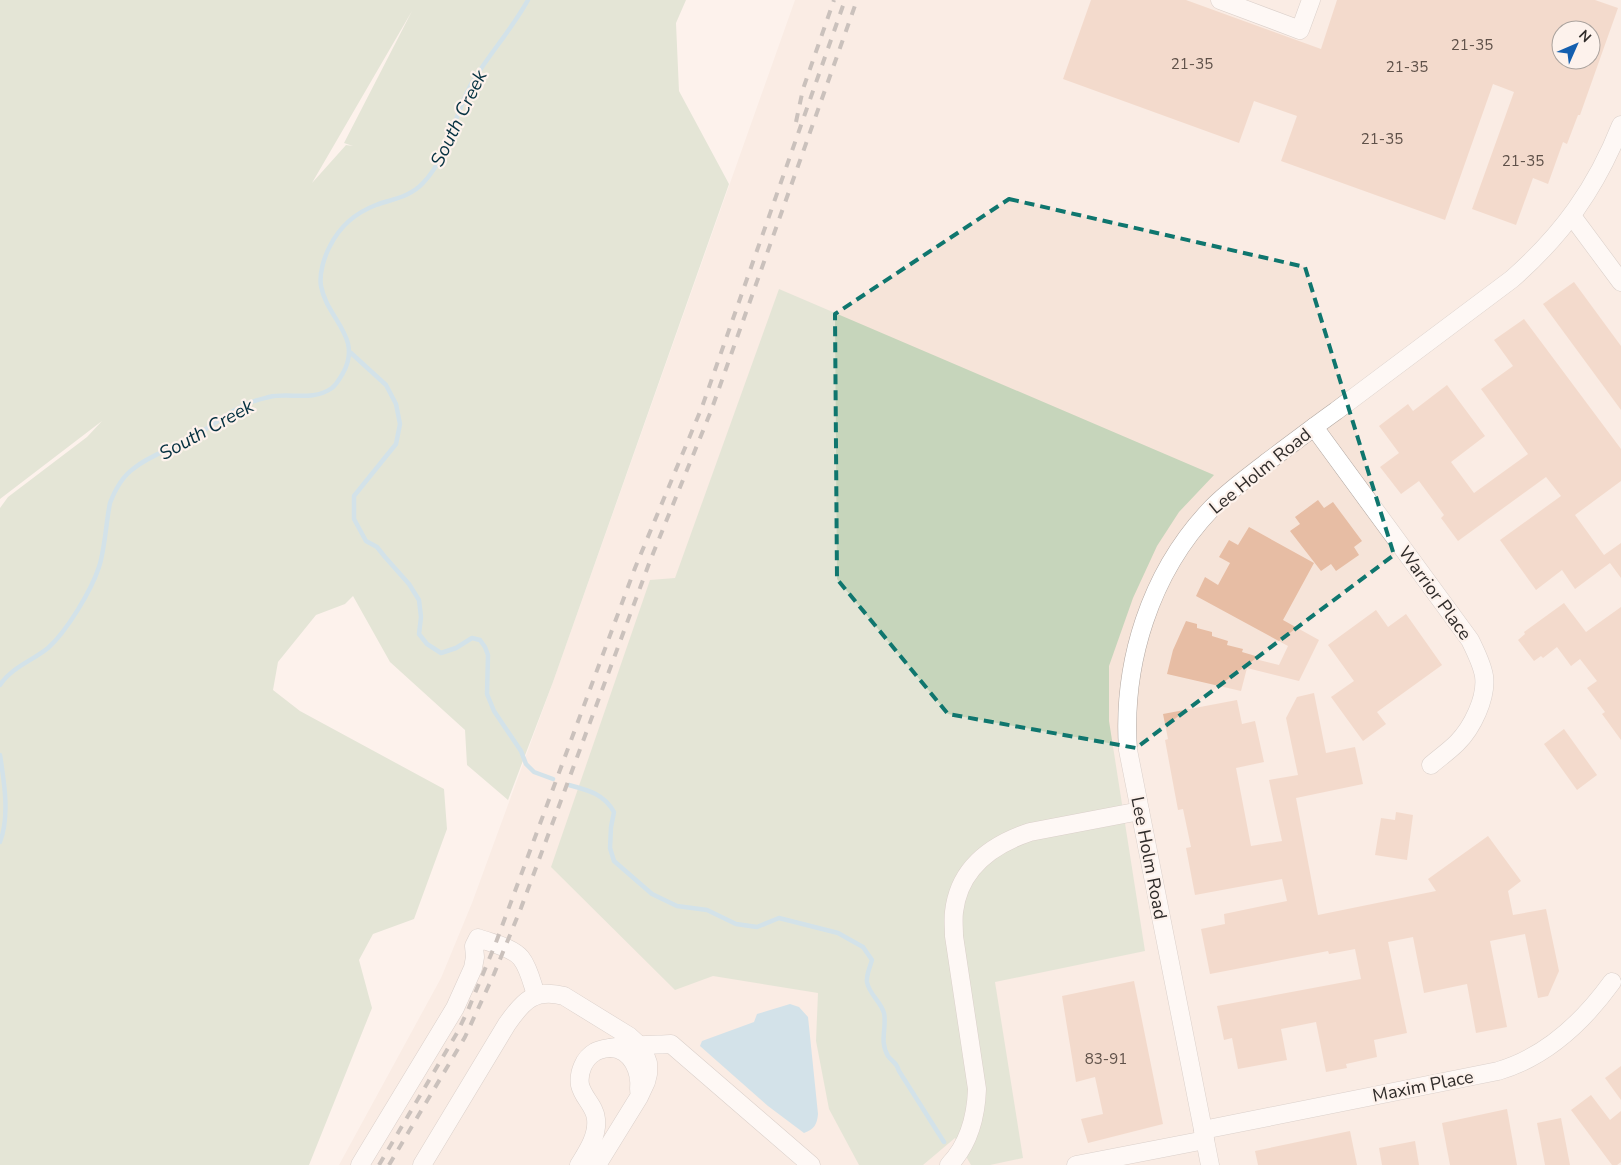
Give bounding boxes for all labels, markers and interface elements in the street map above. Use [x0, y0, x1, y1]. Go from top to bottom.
north arrow [1551, 20, 1601, 70]
text: N [1574, 26, 1595, 47]
house number: 21-35 [1451, 35, 1493, 55]
house number: 21-35 [1171, 54, 1213, 74]
house number: 21-35 [1386, 57, 1428, 77]
water label: South Creek [424, 65, 494, 171]
house number: 21-35 [1361, 129, 1403, 149]
house number: 21-35 [1502, 151, 1544, 171]
water label: South Creek [155, 393, 259, 467]
street label: Lee Holm Road [1204, 423, 1316, 519]
street label: Warrior Place [1393, 541, 1477, 645]
street label: Lee Holm Road [1125, 795, 1173, 921]
house number: 83-91 [1085, 1049, 1127, 1069]
street label: Maxim Place [1370, 1064, 1476, 1108]

